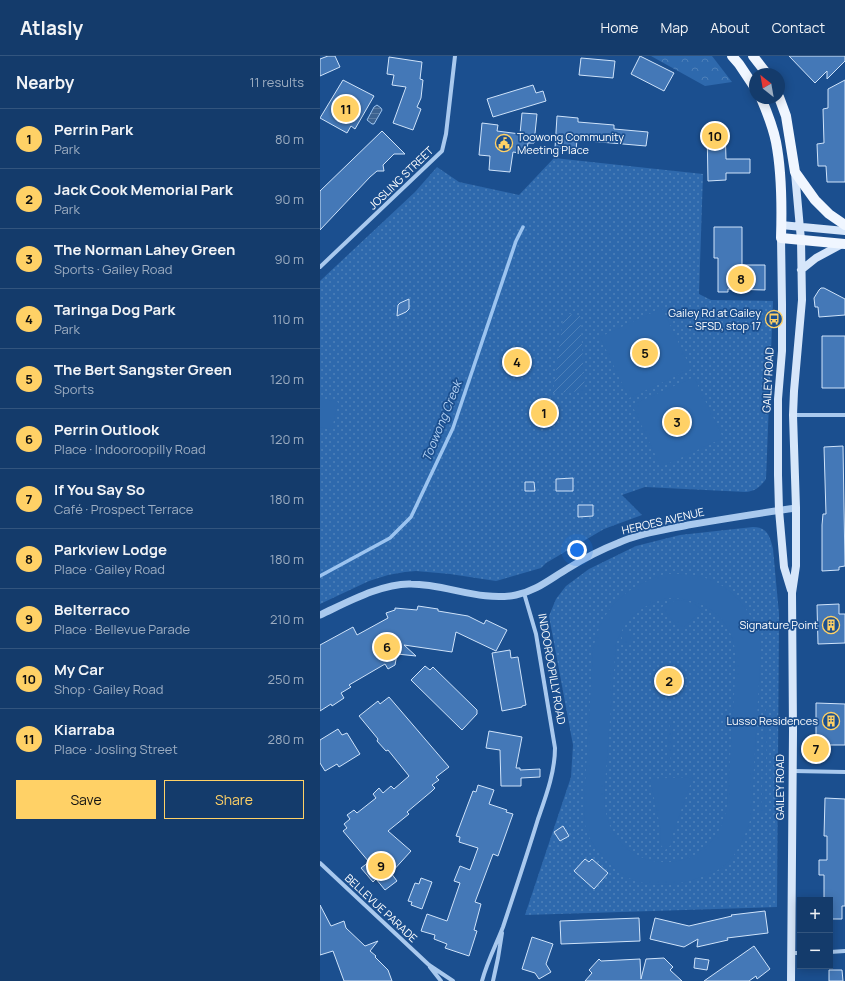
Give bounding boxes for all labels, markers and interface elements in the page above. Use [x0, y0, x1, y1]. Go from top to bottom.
text: Atlasly [20, 15, 83, 41]
text: Home [601, 18, 638, 37]
text: Map [660, 18, 688, 37]
text: About [710, 18, 750, 37]
text: Contact [772, 18, 825, 37]
north arrow [749, 68, 785, 104]
text: Nearby [16, 71, 74, 94]
text: 11 results [249, 73, 304, 91]
pin: 11 [333, 94, 359, 124]
text: Perrin Park [54, 119, 133, 140]
pin: 10 [702, 121, 728, 151]
place label: Toowong Community Meeting Place [517, 129, 624, 157]
text: 1 [26, 130, 32, 148]
text: 80 m [275, 130, 304, 148]
public building icon: Toowong Community Meeting Place [494, 133, 514, 153]
text: Park [54, 140, 80, 158]
street label: JOSLING STREET [365, 142, 437, 213]
text: Jack Cook Memorial Park [54, 179, 233, 200]
text: 2 [25, 190, 33, 208]
text: 90 m [274, 190, 304, 208]
text: Park [54, 200, 80, 218]
text: The Norman Lahey Green [54, 239, 235, 260]
text: 3 [25, 250, 33, 268]
text: 90 m [274, 250, 304, 268]
text: Sports · Gailey Road [54, 260, 172, 278]
pin: 8 [728, 264, 754, 294]
text: Taringa Dog Park [54, 299, 175, 320]
place label: Gailey Rd at Gailey - SFSD, stop 17 [668, 305, 761, 333]
bus stop icon: Gailey Rd at Gailey - SFSD, stop 17 [764, 309, 784, 329]
text: 4 [25, 310, 33, 328]
text: 110 m [272, 310, 304, 328]
text: Park [54, 320, 80, 338]
pin: 5 [632, 338, 658, 368]
pin: 4 [504, 347, 530, 377]
street label: GAILEY ROAD [758, 347, 777, 413]
text: The Bert Sangster Green [54, 359, 232, 380]
text: 5 [25, 370, 33, 388]
text: 120 m [270, 370, 304, 388]
water label: Toowong Creek [418, 376, 466, 464]
text: Sports [54, 380, 94, 398]
pin: 1 [531, 398, 557, 428]
pin: 3 [664, 407, 690, 437]
text: Perrin Outlook [54, 419, 159, 440]
text: 6 [25, 430, 33, 448]
text: 120 m [270, 430, 304, 448]
text: Place · Indooroopilly Road [54, 440, 206, 458]
text: If You Say So [54, 479, 145, 500]
text: 7 [26, 490, 32, 508]
text: 180 m [270, 490, 304, 508]
text: Café · Prospect Terrace [54, 500, 193, 518]
street label: HEROES AVENUE [620, 504, 706, 537]
text: Parkview Lodge [54, 539, 167, 560]
your location [567, 540, 587, 560]
text: 8 [25, 550, 33, 568]
text: 180 m [270, 550, 304, 568]
text: Place · Gailey Road [54, 560, 165, 578]
text: Belterraco [54, 599, 130, 620]
text: 9 [25, 610, 33, 628]
text: 210 m [270, 610, 304, 628]
street label: INDOOROOPILLY ROAD [535, 612, 570, 726]
building icon: Signature Point [821, 615, 841, 635]
place label: Signature Point [739, 617, 818, 632]
text: Place · Bellevue Parade [54, 620, 190, 638]
pin: 6 [374, 632, 400, 662]
text: My Car [54, 659, 104, 680]
pin: 2 [656, 666, 682, 696]
text: 10 [22, 670, 36, 688]
text: 250 m [268, 670, 304, 688]
text: Shop · Gailey Road [54, 680, 163, 698]
building icon: Lusso Residences [821, 711, 841, 731]
place label: Lusso Residences [726, 713, 818, 728]
text: Kiarraba [54, 719, 115, 740]
text: 11 [23, 730, 35, 748]
text: 280 m [267, 730, 304, 748]
pin: 7 [803, 734, 829, 764]
text: Place · Josling Street [54, 740, 178, 758]
street label: GAILEY ROAD [772, 754, 787, 820]
button: Save [16, 780, 156, 819]
button: Share [164, 780, 304, 819]
pin: 9 [368, 851, 394, 881]
street label: BELLEVUE PARADE [342, 870, 421, 945]
map controls [797, 897, 833, 969]
button: + [797, 897, 833, 933]
button: − [797, 933, 833, 969]

